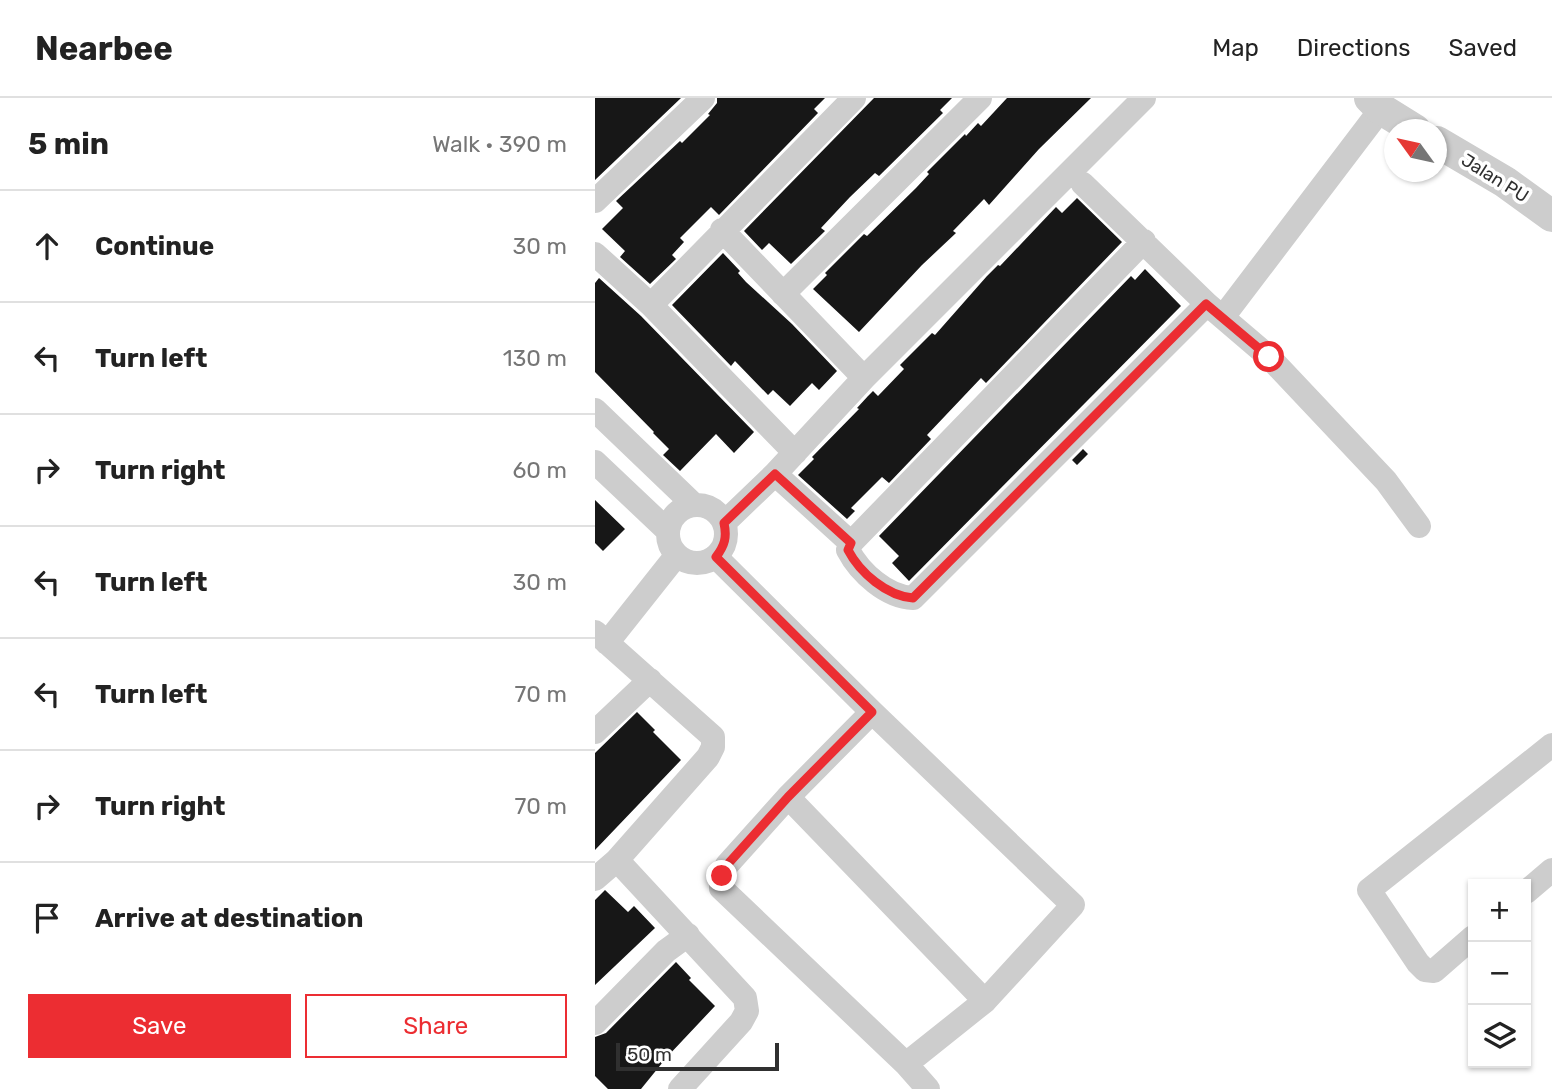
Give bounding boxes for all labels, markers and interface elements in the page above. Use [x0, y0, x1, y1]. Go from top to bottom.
text: Nearbee [35, 29, 173, 68]
text: Map [1212, 34, 1259, 62]
text: Directions [1297, 34, 1410, 62]
text: Saved [1448, 34, 1517, 62]
north arrow [1384, 119, 1447, 182]
text: 5 min [28, 126, 109, 162]
text: Walk · 390 m [432, 130, 567, 158]
street label: Jalan PU [1457, 149, 1533, 207]
icon: ahead [28, 227, 66, 265]
text: Continue [95, 231, 214, 262]
text: 30 m [512, 232, 567, 260]
icon: left [28, 339, 66, 377]
route start [1253, 341, 1284, 372]
text: Turn left [95, 343, 207, 374]
text: 130 m [503, 344, 567, 372]
icon: right [28, 451, 66, 489]
text: Turn right [95, 455, 225, 486]
text: 60 m [512, 456, 567, 484]
icon: left [28, 563, 66, 601]
text: Turn left [95, 567, 207, 598]
text: 30 m [512, 568, 567, 596]
icon: left [28, 675, 66, 713]
text: Turn left [95, 679, 207, 710]
text: 70 m [515, 680, 567, 708]
icon: right [28, 787, 66, 825]
text: Turn right [95, 791, 225, 822]
text: 70 m [515, 792, 567, 820]
route end [706, 860, 737, 891]
map controls [1468, 879, 1531, 1068]
button: + [1468, 879, 1531, 942]
icon: arrive [28, 899, 66, 937]
text: Arrive at destination [95, 903, 363, 934]
button: − [1468, 942, 1531, 1005]
button: Save [28, 994, 291, 1058]
button: Share [305, 994, 567, 1058]
button: layers [1468, 1005, 1531, 1068]
scale bar [616, 1040, 779, 1072]
text: 50 m [627, 1043, 672, 1066]

